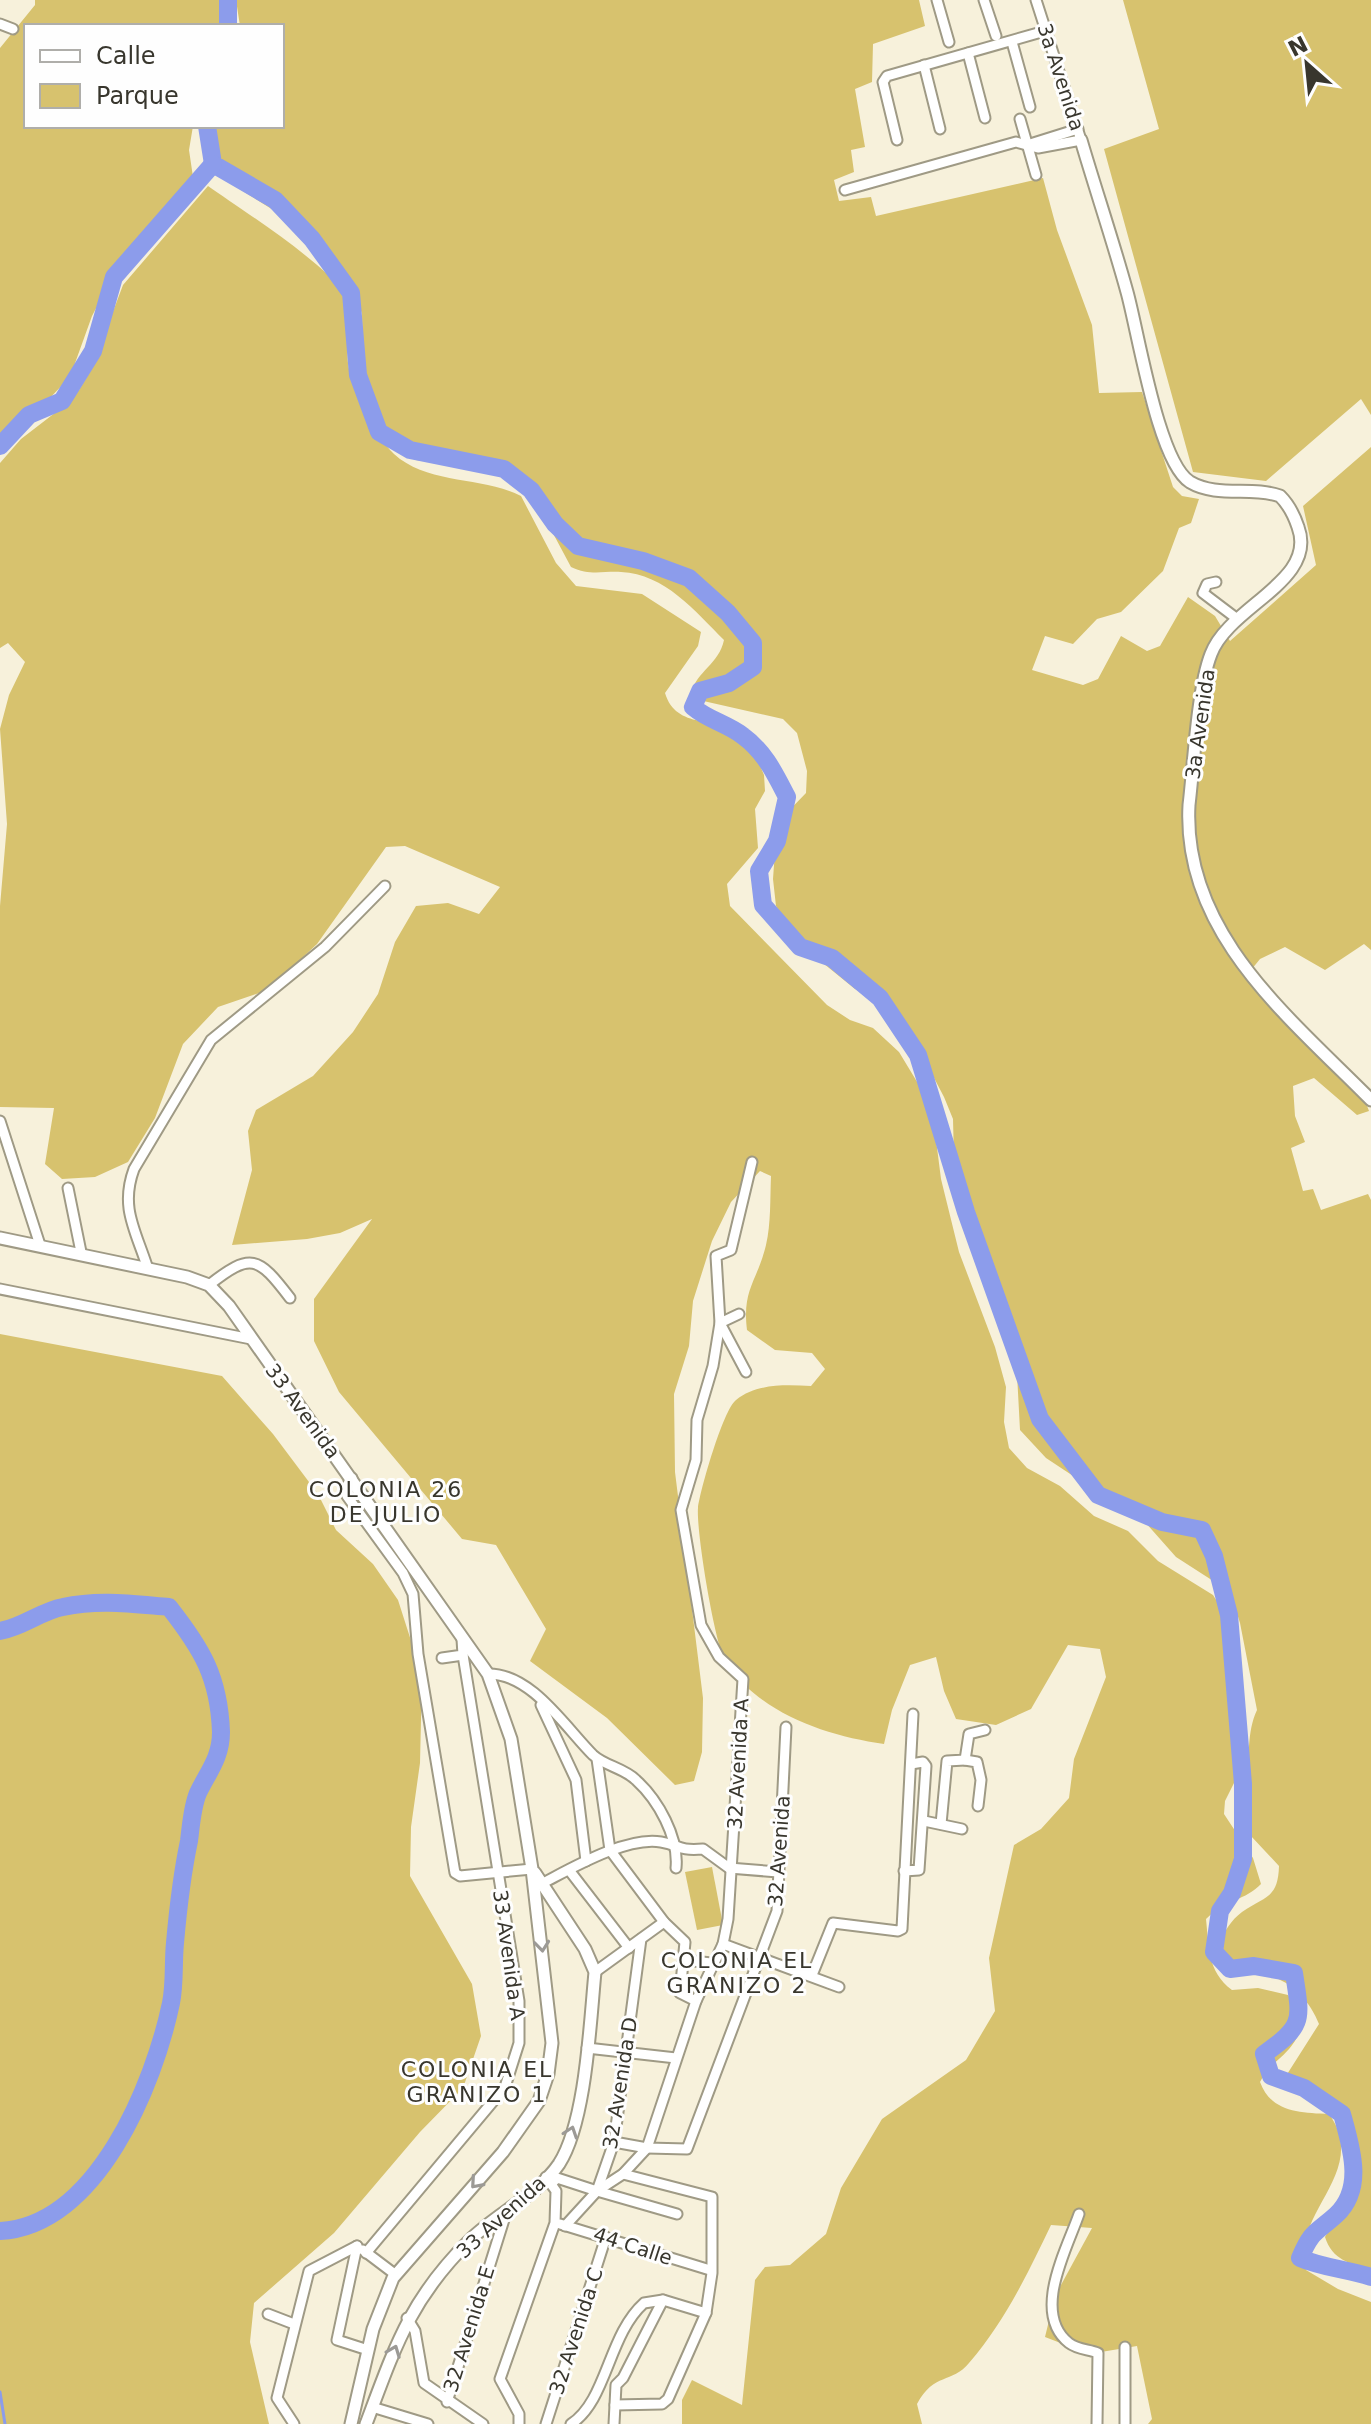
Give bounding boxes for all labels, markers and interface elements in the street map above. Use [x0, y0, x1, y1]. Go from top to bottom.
street label: 3a Avenida [1032, 20, 1090, 134]
legend [24, 24, 284, 128]
north arrow [1267, 24, 1347, 104]
text: N [1284, 31, 1312, 62]
text: Calle [96, 42, 156, 70]
text: Parque [96, 82, 179, 110]
street label: 3a Avenida [1180, 667, 1220, 781]
street label: 33 Avenida [260, 1359, 346, 1463]
district label: COLONIA 26 DE JULIO [309, 1477, 463, 1527]
street label: 32 Avenida A [723, 1697, 753, 1830]
street label: 32 Avenida [763, 1794, 795, 1908]
street label: 33 Avenida A [488, 1888, 530, 2022]
one-way arrow [533, 1940, 550, 1953]
district label: COLONIA EL GRANIZO 2 [661, 1948, 813, 1998]
street label: 32 Avenida D [598, 2015, 642, 2151]
district label: COLONIA EL GRANIZO 1 [401, 2057, 553, 2107]
one-way arrow [562, 2125, 578, 2139]
street label: 33 Avenida [451, 2171, 551, 2263]
one-way arrow [472, 2173, 486, 2188]
street label: 44 Calle [591, 2222, 675, 2270]
street label: 32 Avenida E [438, 2263, 500, 2395]
street label: 32 Avenida C [544, 2265, 608, 2397]
one-way arrow [384, 2345, 401, 2359]

